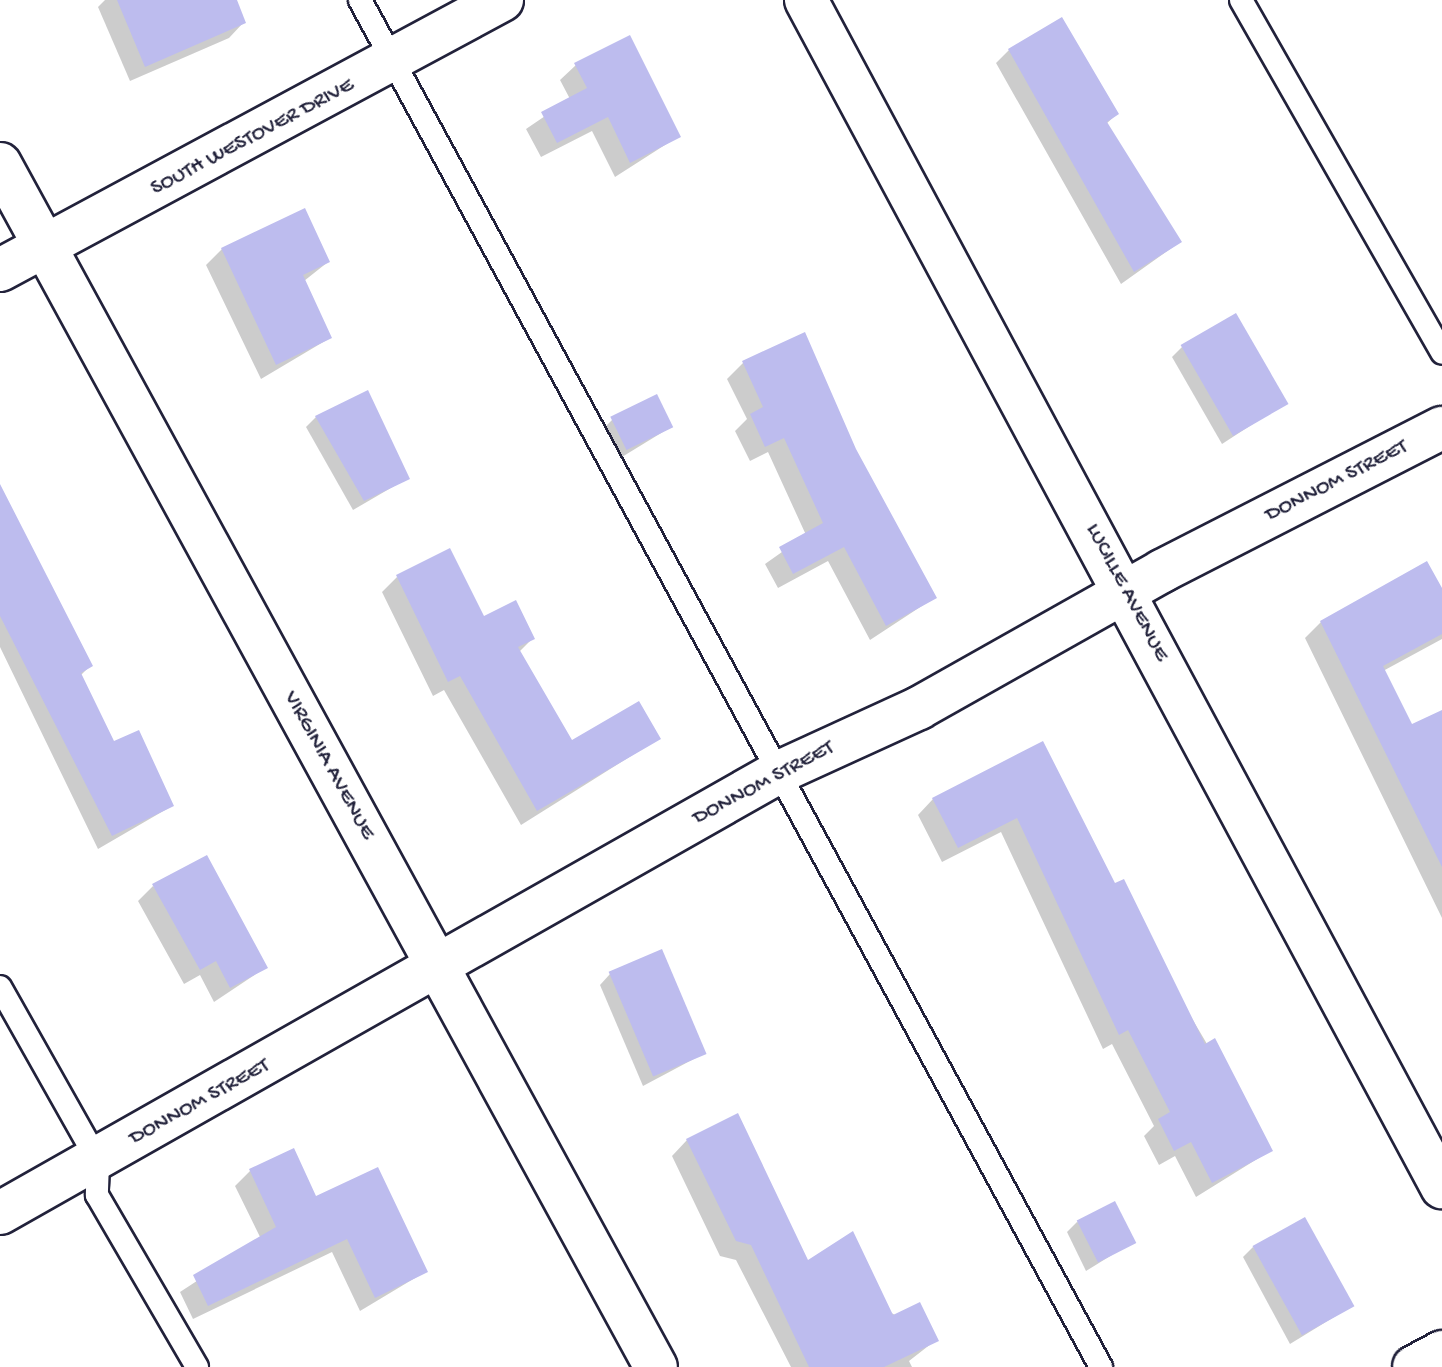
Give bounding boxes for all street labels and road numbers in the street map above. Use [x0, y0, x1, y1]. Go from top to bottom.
street label: SOUTH WESTOVER DRIVE [147, 73, 359, 203]
street label: DONNOM STREET [1261, 435, 1413, 529]
street label: LUCILLE AVENUE [1079, 519, 1173, 667]
street label: VIRGINIA AVENUE [276, 687, 380, 845]
street label: DONNOM STREET [689, 736, 839, 832]
street label: DONNOM STREET [125, 1054, 275, 1152]

